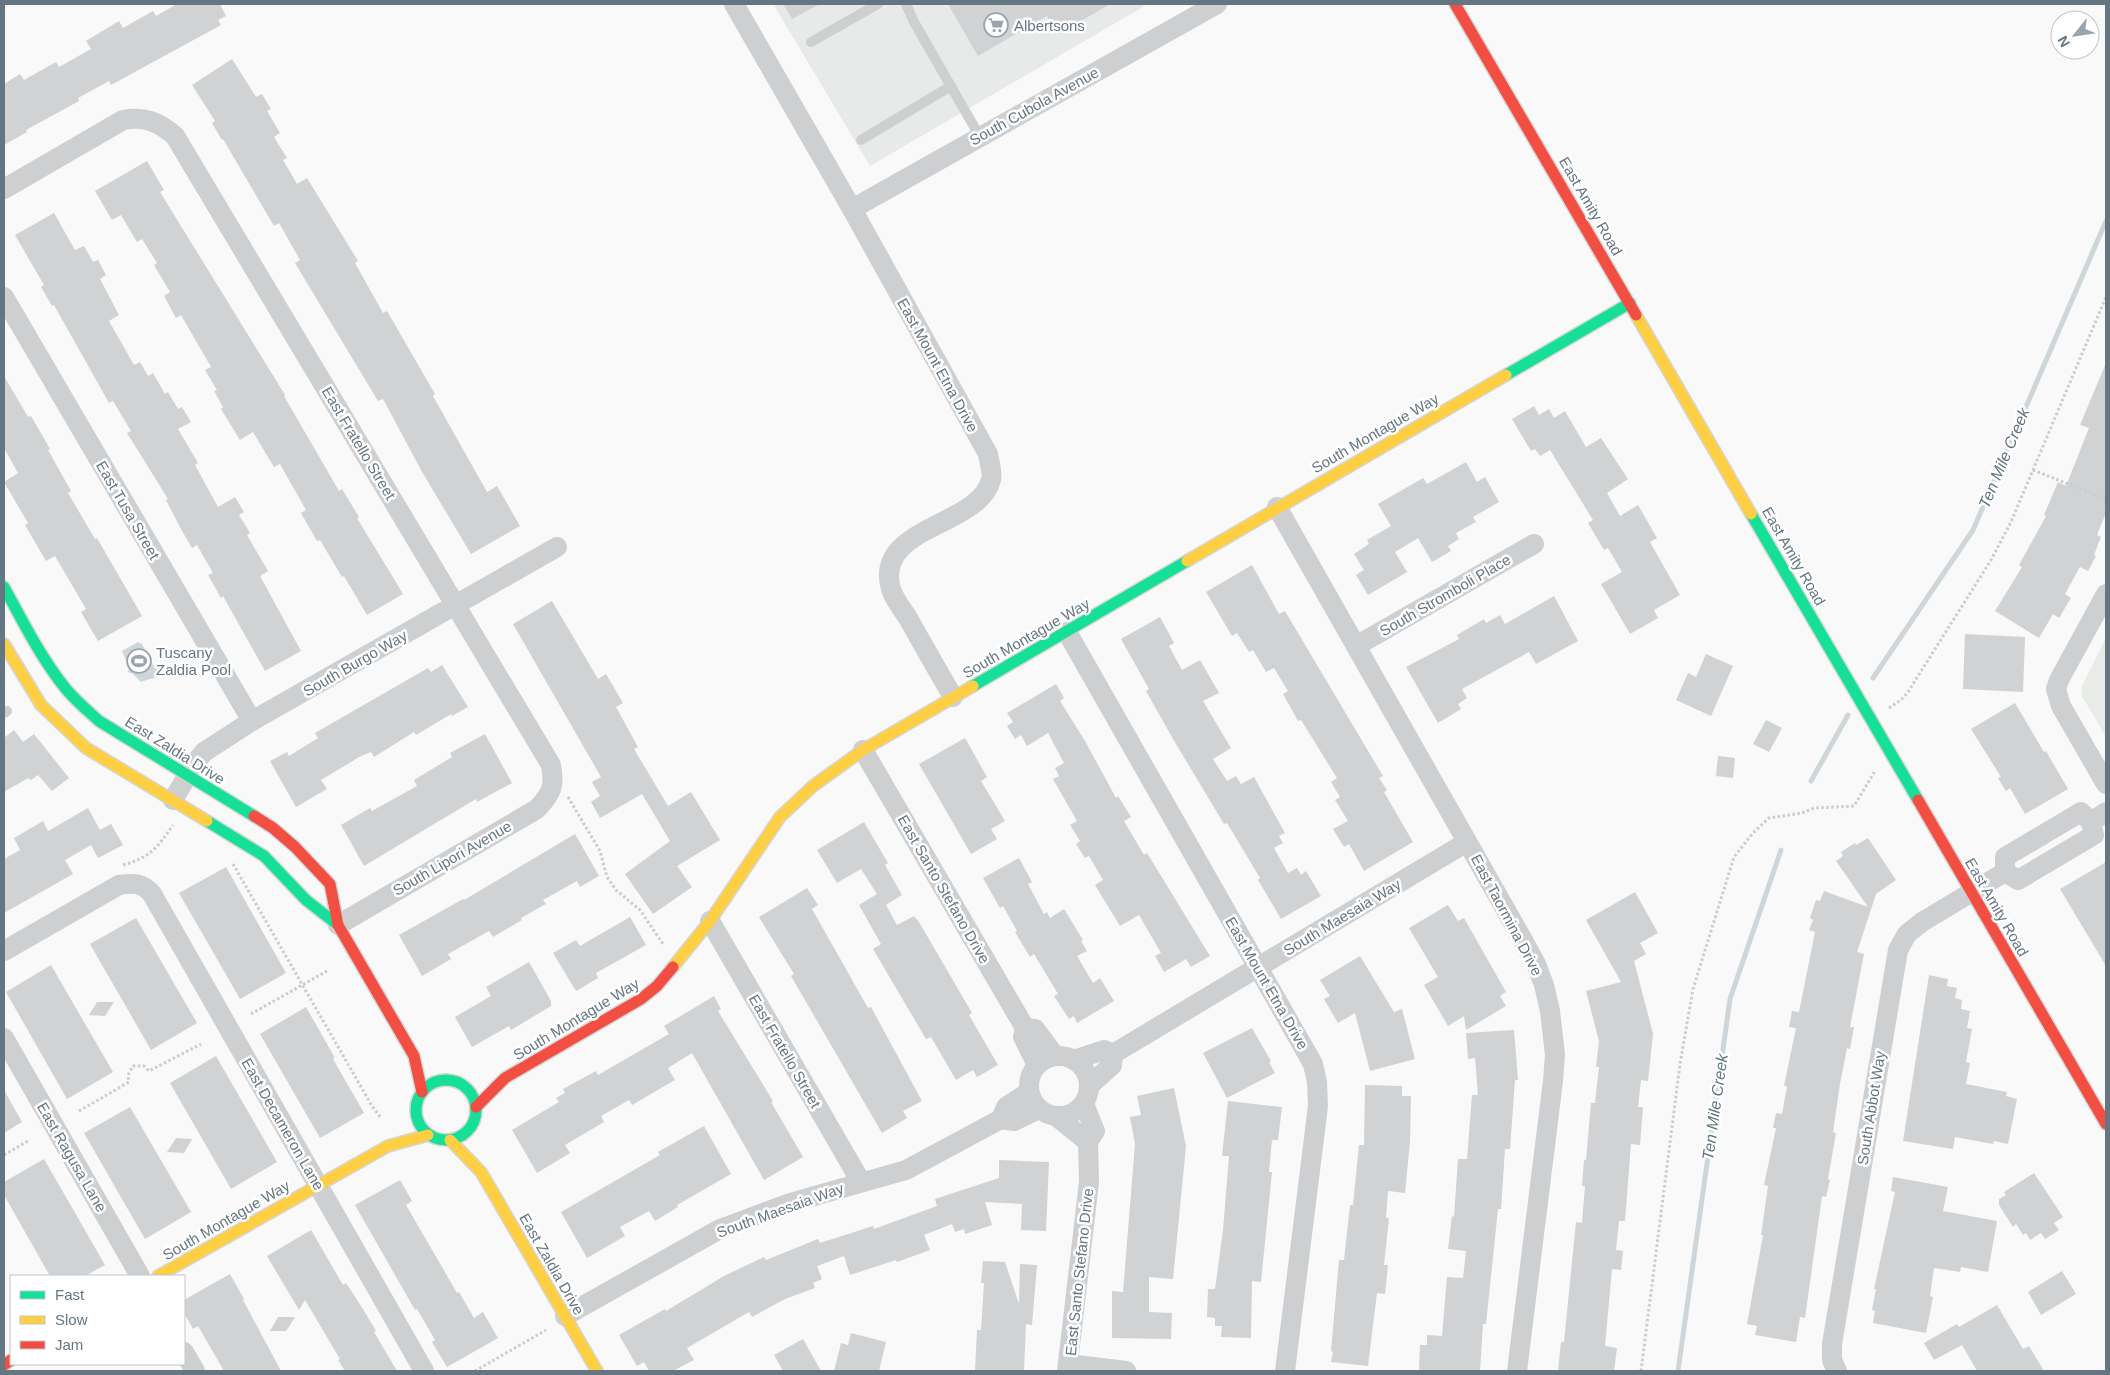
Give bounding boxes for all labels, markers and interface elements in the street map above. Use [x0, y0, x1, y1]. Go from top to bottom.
north arrow [2050, 10, 2100, 60]
supermarket icon: Albertsons [983, 12, 1009, 38]
place label: Albertsons [1014, 17, 1085, 34]
text: N [2054, 33, 2073, 50]
street label: South Cubola Avenue [967, 63, 1101, 149]
street label: East Amity Road [1556, 154, 1626, 258]
street label: East Mount Etna Drive [894, 295, 982, 435]
street label: East Fratello Street [319, 384, 400, 503]
street label: South Montague Way [1309, 389, 1442, 476]
water label: Ten Mile Creek [1975, 405, 2033, 511]
street label: East Tusa Street [93, 458, 163, 563]
street label: East Amity Road [1759, 504, 1829, 608]
street label: South Stromboli Place [1376, 551, 1514, 639]
street label: South Montague Way [960, 594, 1093, 681]
street label: South Burgo Way [300, 626, 410, 700]
place label: Tuscany Zaldia Pool [156, 644, 231, 678]
sports icon: Tuscany Zaldia Pool [126, 648, 152, 674]
street label: East Zaldia Drive [122, 713, 228, 787]
street label: East Santo Stefano Drive [895, 812, 993, 966]
street label: South Lipori Avenue [390, 817, 514, 899]
street label: East Taormina Drive [1468, 852, 1546, 978]
street label: East Amity Road [1962, 855, 2032, 959]
street label: South Maesaia Way [1280, 875, 1404, 959]
street label: East Mount Etna Drive [1222, 914, 1312, 1052]
street label: South Montague Way [510, 974, 642, 1063]
street label: East Fratello Street [746, 991, 825, 1112]
street label: South Abbot Way [1854, 1049, 1888, 1166]
water label: Ten Mile Creek [1699, 1052, 1731, 1161]
street label: East Decameron Lane [238, 1055, 328, 1193]
street label: East Ragusa Lane [34, 1099, 110, 1215]
street label: South Montague Way [160, 1176, 293, 1263]
street label: South Maesaia Way [714, 1179, 846, 1241]
street label: East Santo Stefano Drive [1062, 1187, 1096, 1357]
street label: East Zaldia Drive [516, 1210, 588, 1318]
legend [10, 1275, 185, 1365]
text: Fast [55, 1286, 85, 1303]
text: Slow [55, 1311, 88, 1328]
text: Jam [55, 1336, 83, 1353]

